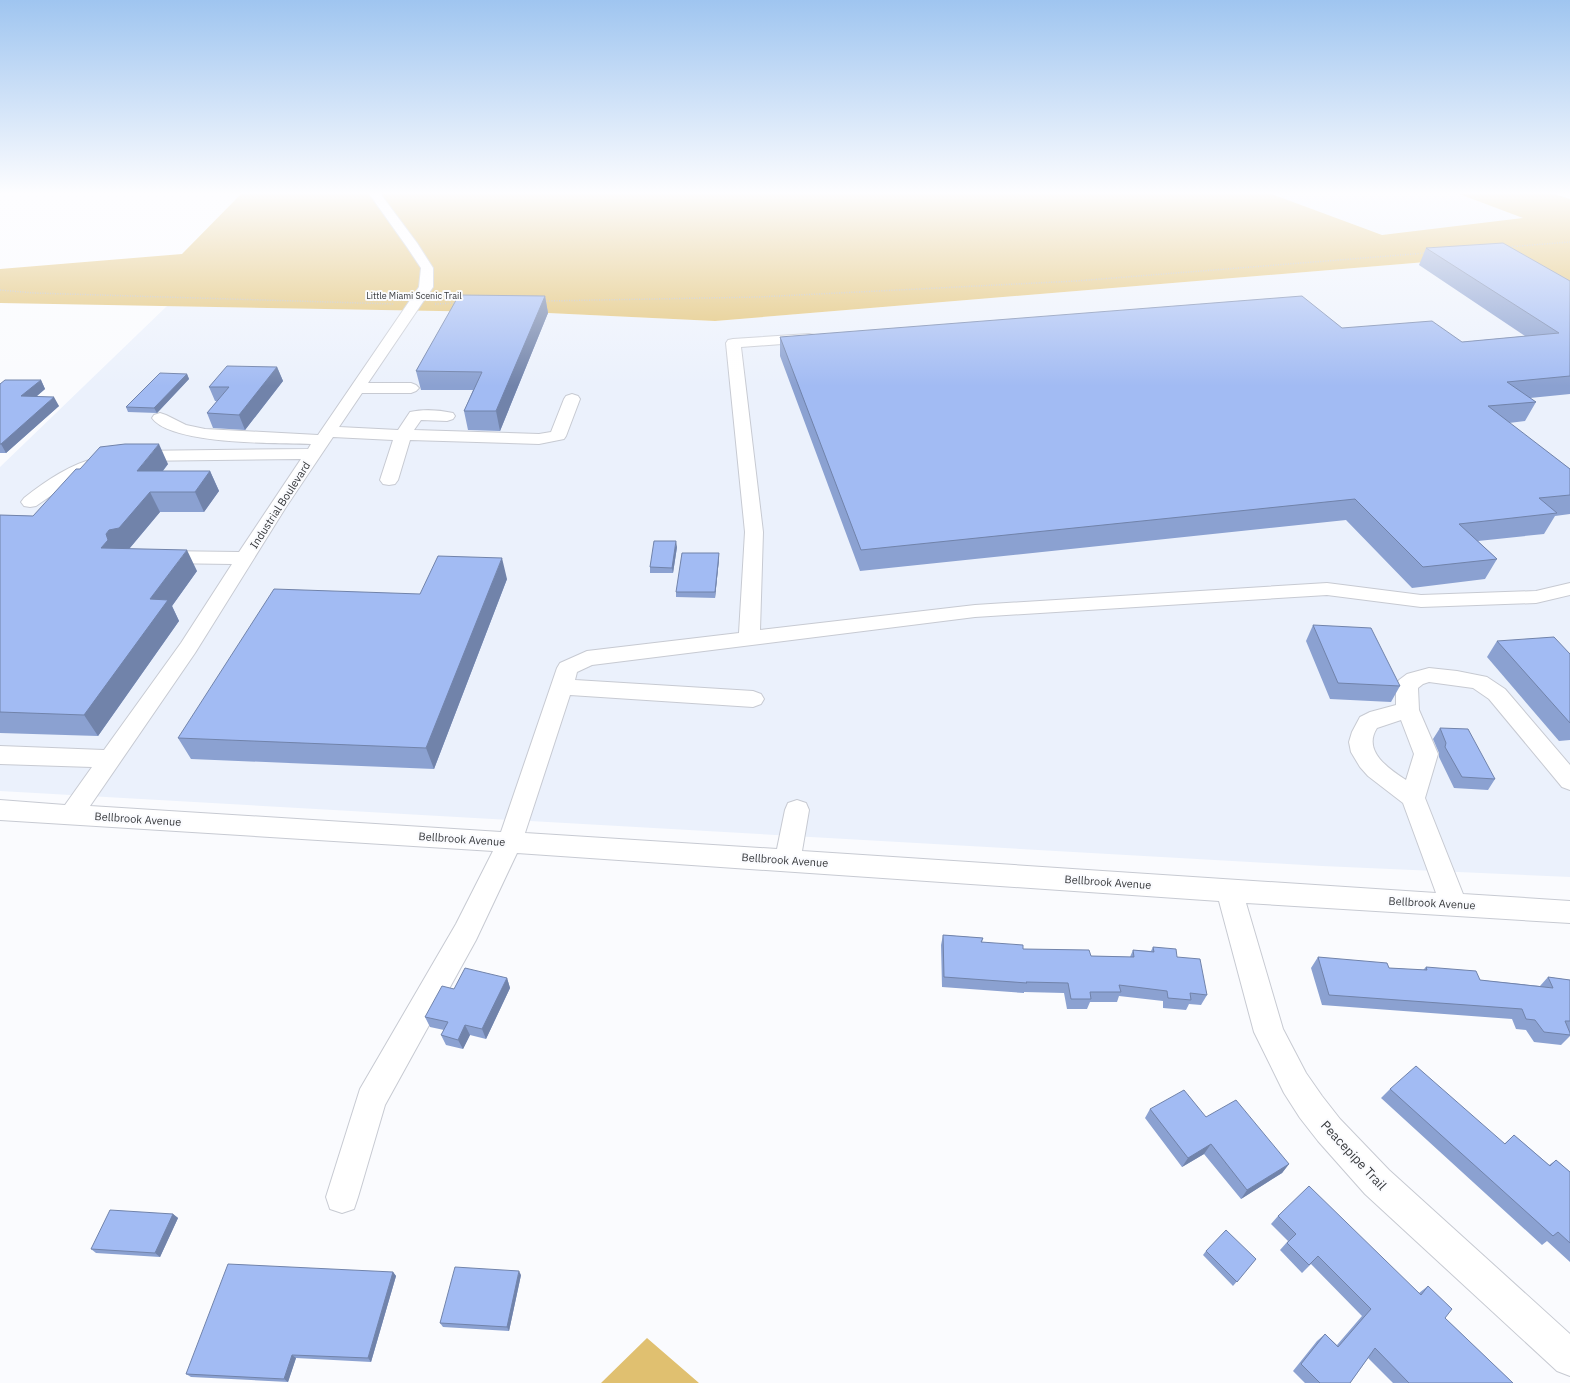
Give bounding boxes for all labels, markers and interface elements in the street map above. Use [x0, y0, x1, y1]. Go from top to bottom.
street label: Little Miami Scenic Trail [366, 290, 462, 301]
street label: Industrial Boulevard [247, 459, 313, 551]
street label: Bellbrook Avenue [94, 809, 182, 829]
street label: Bellbrook Avenue [418, 829, 506, 849]
street label: Bellbrook Avenue [741, 850, 829, 870]
street label: Bellbrook Avenue [1064, 872, 1152, 892]
street label: Bellbrook Avenue [1388, 894, 1476, 912]
street label: Peacepipe Trail [1317, 1117, 1391, 1194]

